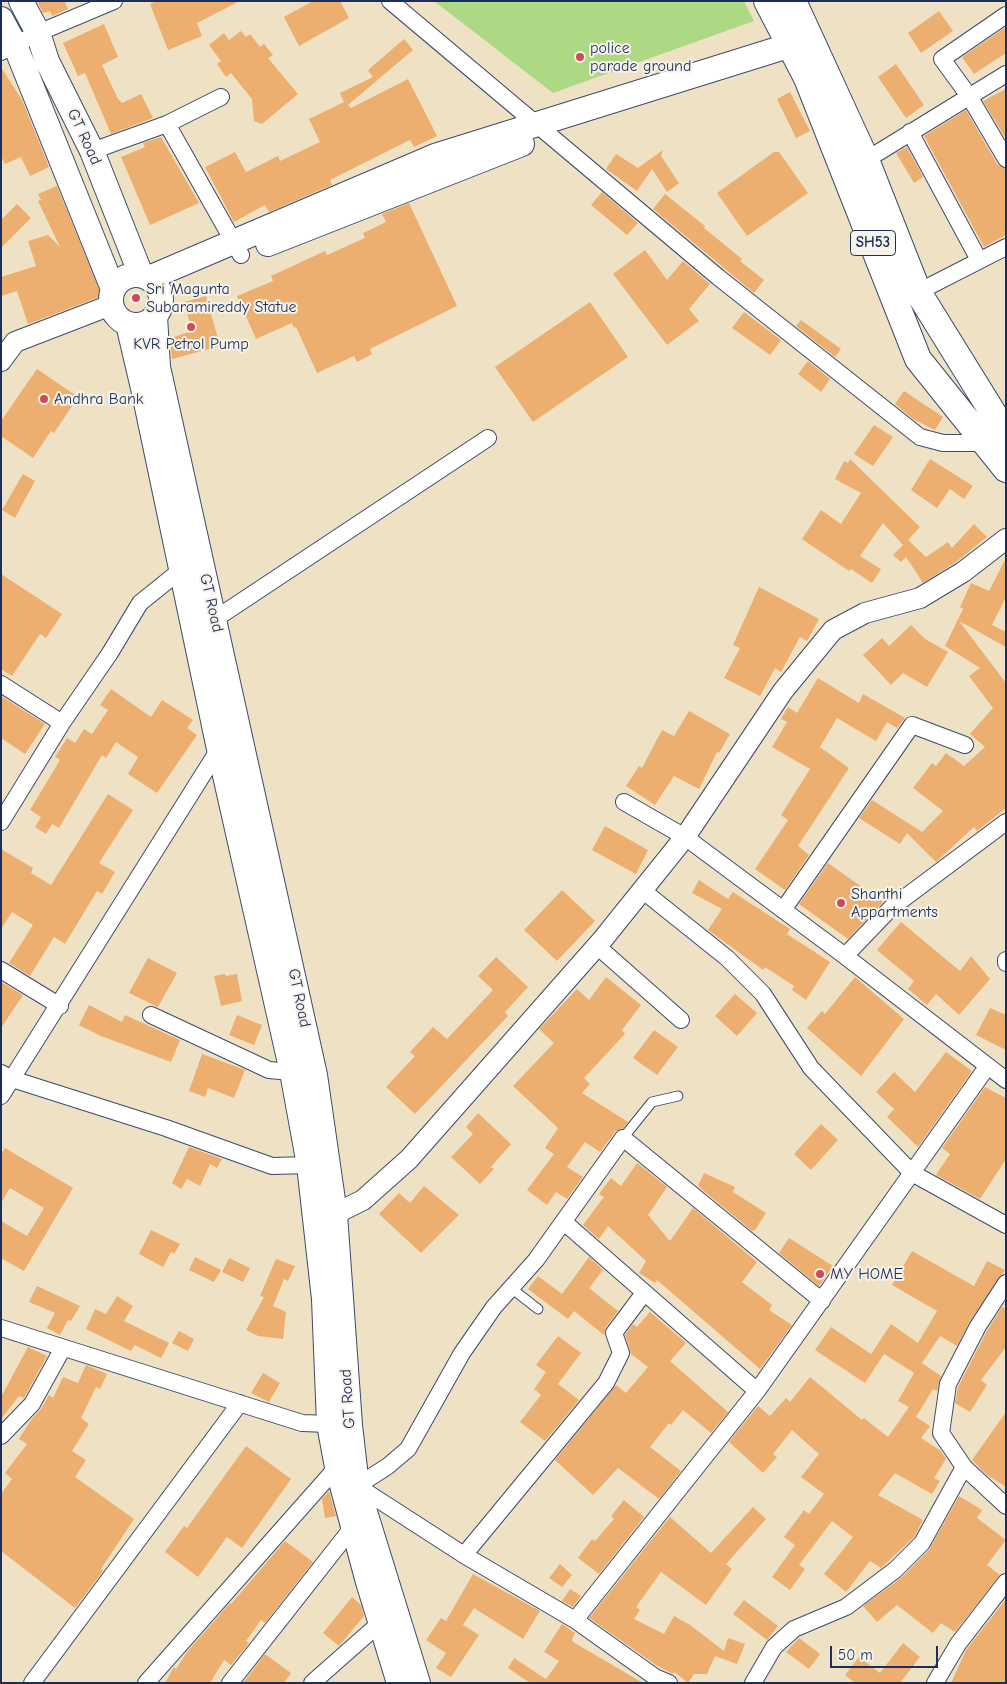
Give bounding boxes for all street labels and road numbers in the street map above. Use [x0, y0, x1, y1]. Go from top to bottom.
street label: GT Road [63, 106, 105, 168]
road number: SH53 [850, 230, 896, 256]
street label: GT Road [195, 572, 227, 634]
street label: GT Road [283, 967, 315, 1029]
street label: GT Road [336, 1369, 360, 1429]

